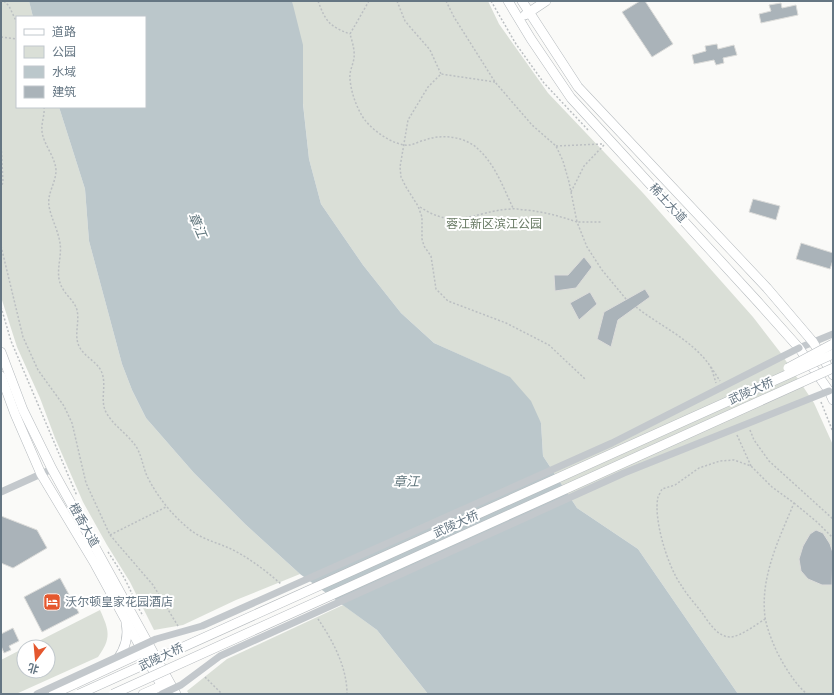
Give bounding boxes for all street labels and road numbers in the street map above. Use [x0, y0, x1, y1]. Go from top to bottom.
street label: 稀土大道 [647, 181, 689, 225]
street label: 武陵大桥 [726, 375, 776, 407]
street label: 橙香大道 [66, 501, 102, 549]
street label: 武陵大桥 [431, 508, 481, 540]
street label: 武陵大桥 [136, 641, 186, 673]

